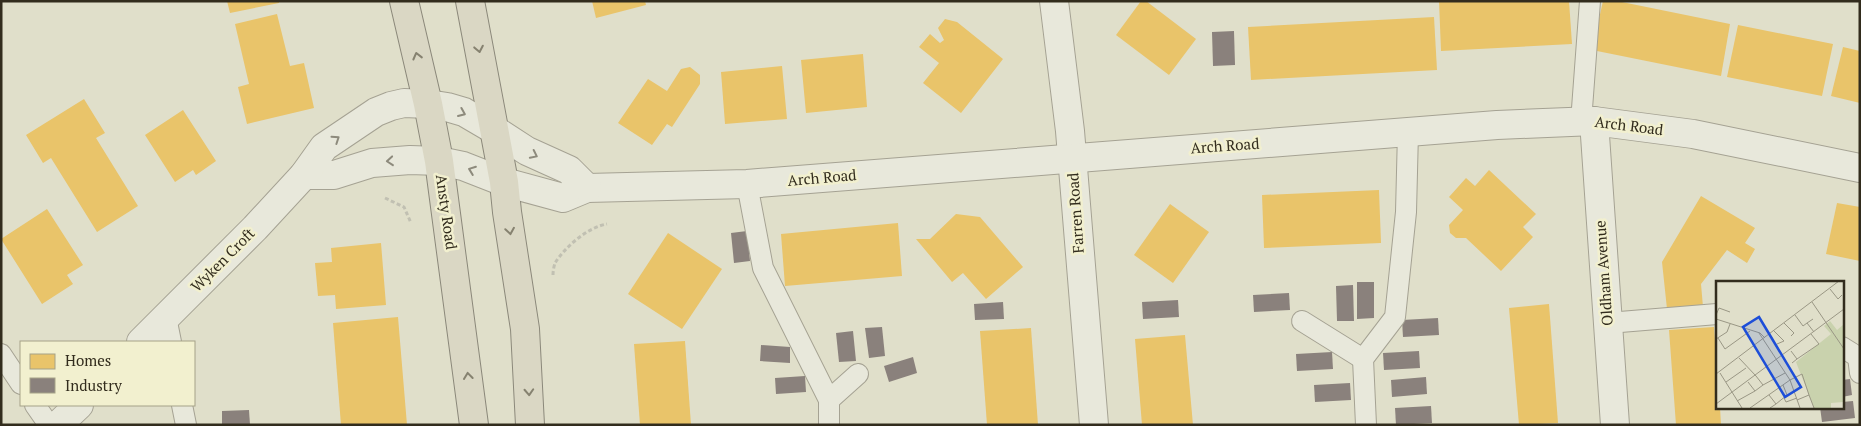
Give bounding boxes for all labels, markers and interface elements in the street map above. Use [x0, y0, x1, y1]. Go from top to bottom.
one-way arrow [473, 45, 483, 54]
one-way arrow [412, 52, 423, 61]
one-way arrow [457, 106, 466, 117]
street label: Arch Road [1594, 111, 1665, 139]
street label: Arch Road [1190, 133, 1260, 157]
one-way arrow [330, 136, 340, 145]
one-way arrow [529, 149, 538, 159]
one-way arrow [386, 156, 394, 167]
street label: Arch Road [787, 164, 857, 190]
one-way arrow [468, 166, 477, 176]
street label: Farren Road [1062, 172, 1088, 254]
street label: Ansty Road [432, 173, 462, 251]
street label: Oldham Avenue [1589, 220, 1617, 327]
street label: Wyken Croft [186, 223, 259, 296]
one-way arrow [504, 227, 515, 235]
inset map [1716, 281, 1844, 408]
legend [20, 341, 195, 406]
text: Homes [65, 350, 111, 370]
one-way arrow [463, 372, 474, 380]
text: Industry [65, 375, 122, 395]
one-way arrow [523, 388, 534, 396]

